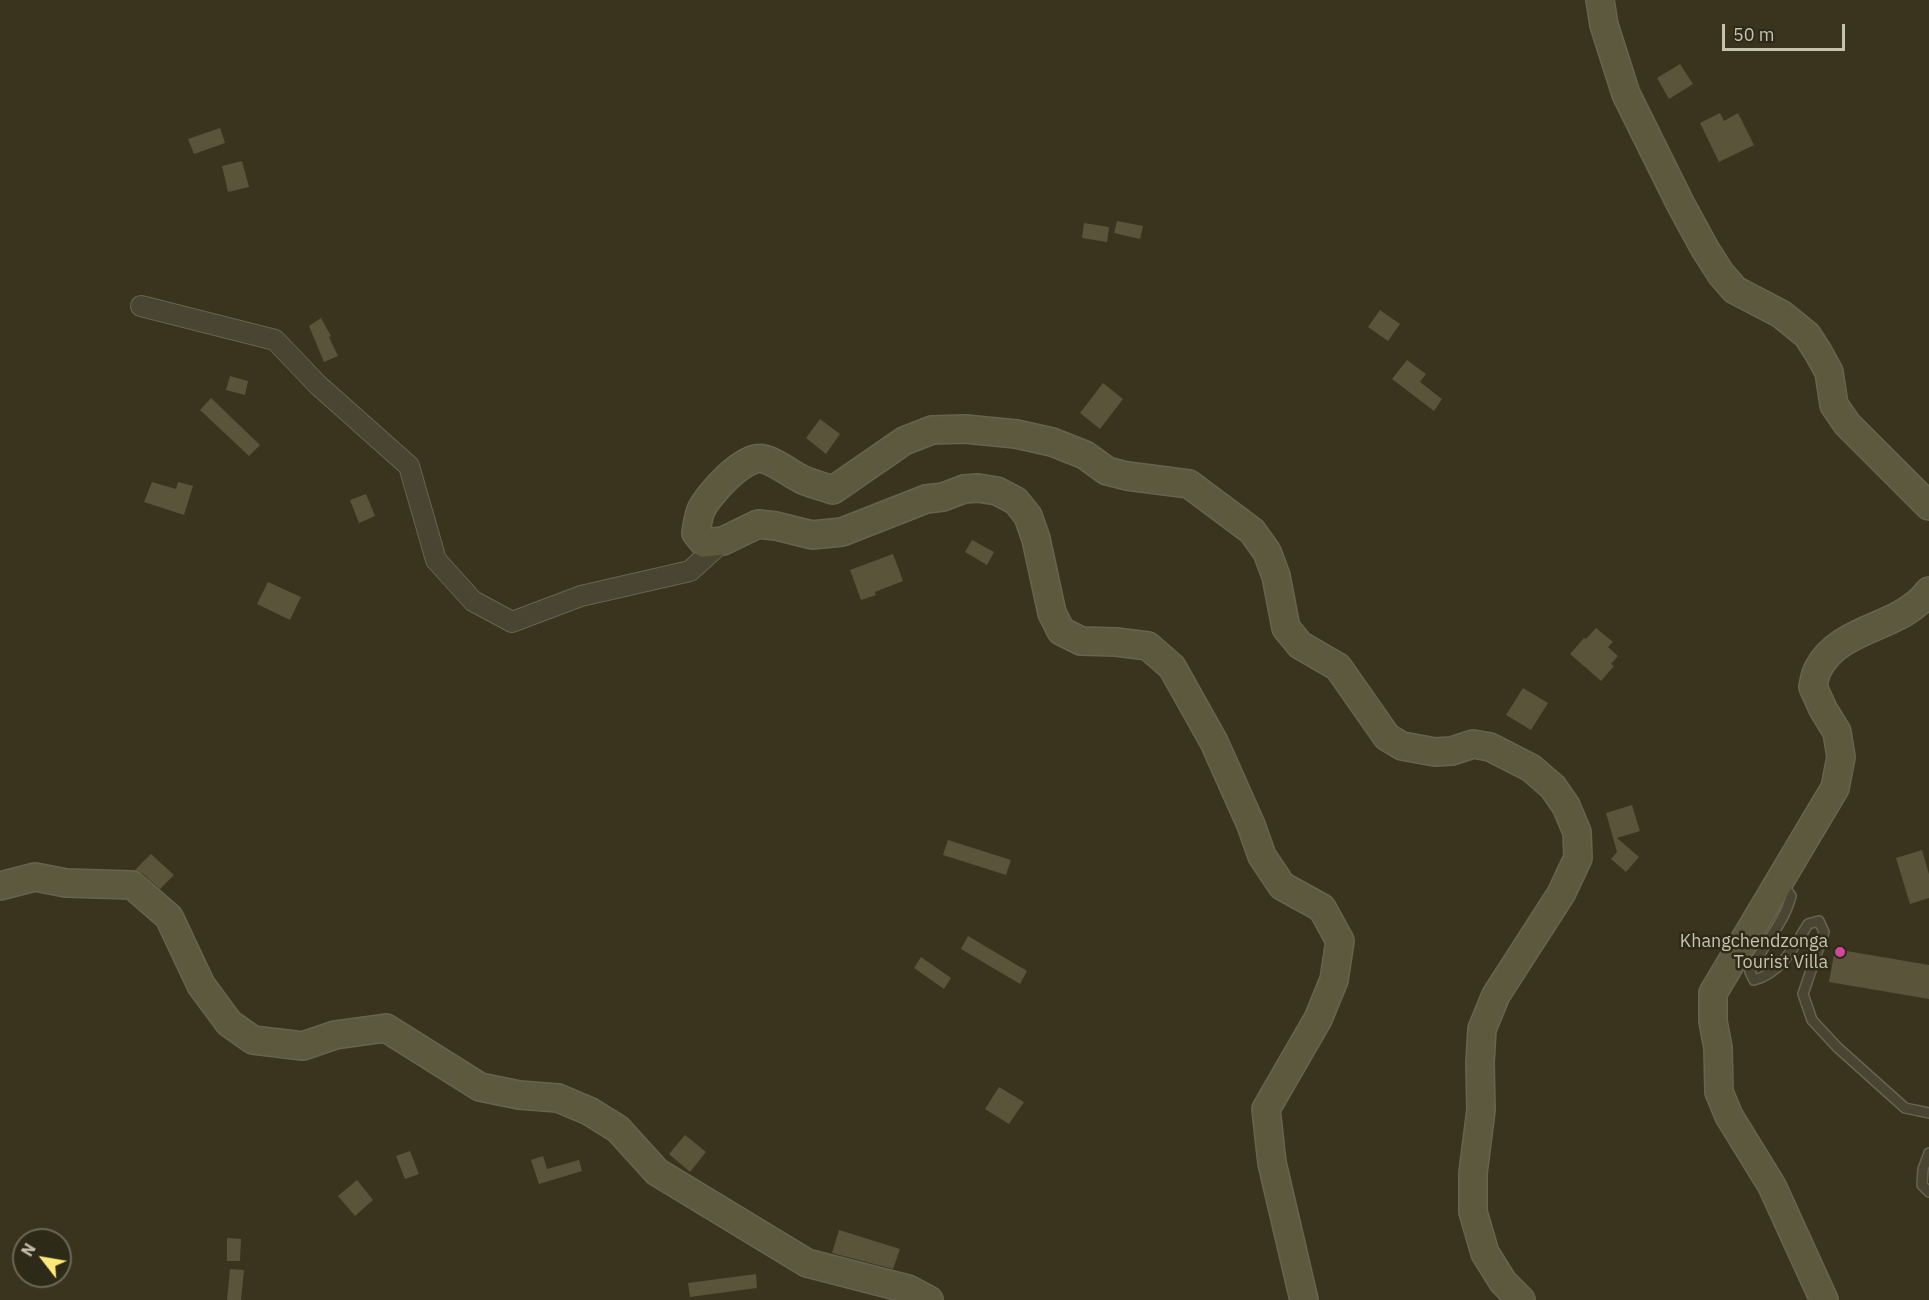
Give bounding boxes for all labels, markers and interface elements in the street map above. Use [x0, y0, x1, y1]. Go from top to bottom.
scale bar [1725, 12, 1848, 50]
text: 50 m [1733, 23, 1775, 46]
place label: Khangchendzonga Tourist Villa [1680, 931, 1828, 974]
marker: Khangchendzonga Tourist Villa [1833, 945, 1847, 959]
north arrow [12, 1228, 72, 1288]
text: N [17, 1240, 40, 1260]

